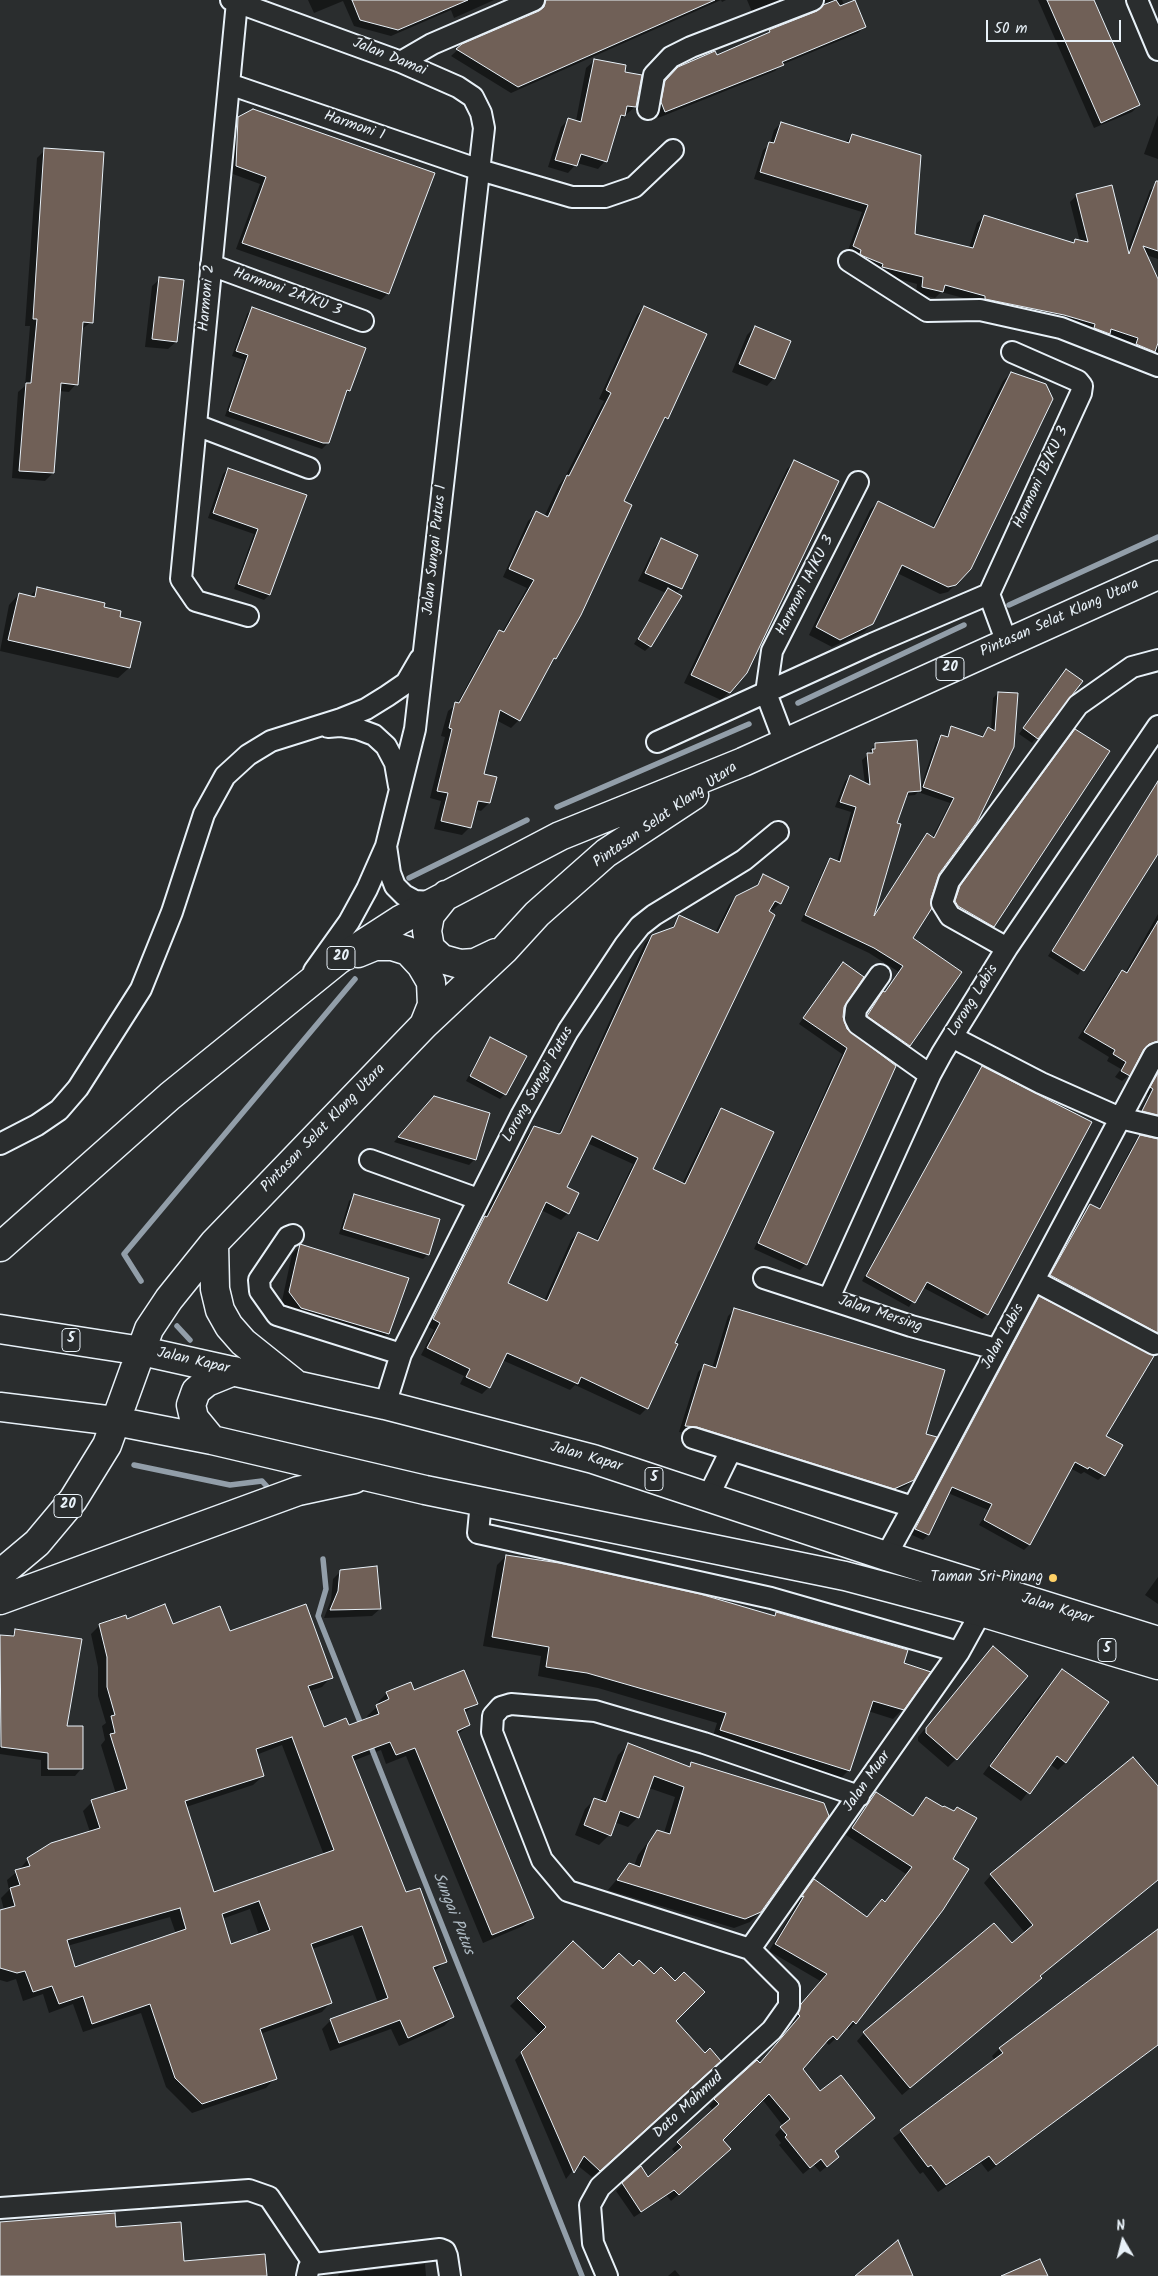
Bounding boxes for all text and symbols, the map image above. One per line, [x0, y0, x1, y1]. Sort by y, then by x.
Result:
scale bar [988, 10, 1123, 42]
text: 50 m [994, 17, 1028, 41]
street label: Jalan Damai [349, 35, 429, 81]
street label: Harmoni 1 [321, 108, 387, 146]
street label: Harmoni 2 [196, 264, 220, 332]
street label: Harmoni 2A/KU 3 [230, 265, 344, 321]
street label: Harmoni 1B/KU 3 [1011, 424, 1073, 532]
street label: Jalan Sungai Putus 1 [420, 484, 452, 616]
street label: Harmoni 1A/KU 3 [773, 533, 839, 639]
street label: Pintasan Selat Klang Utara [978, 576, 1142, 662]
road number: 20 [936, 658, 964, 681]
street label: Pintasan Selat Klang Utara [590, 759, 742, 873]
road number: 20 [327, 946, 355, 970]
street label: Lorong Labis [945, 962, 1003, 1040]
street label: Lorong Sungai Putus [500, 1024, 578, 1146]
street label: Pintasan Selat Klang Utara [258, 1061, 390, 1197]
street label: Jalan Mersing [836, 1293, 924, 1337]
street label: Jalan Labis [979, 1301, 1029, 1373]
road number: 5 [62, 1328, 80, 1352]
street label: Jalan Kapar [155, 1345, 231, 1379]
street label: Jalan Kapar [548, 1439, 624, 1477]
road number: 5 [645, 1468, 663, 1490]
road number: 20 [54, 1494, 82, 1518]
place label: Taman Sri Pinang [931, 1569, 1043, 1587]
marker: Taman Sri Pinang [1047, 1572, 1059, 1584]
street label: Jalan Kapar [1019, 1591, 1095, 1629]
road number: 5 [1098, 1638, 1116, 1662]
street label: Jalan Muar [841, 1748, 895, 1816]
water label: Sungai Putus [427, 1870, 477, 1958]
street label: Dato Mahmud [650, 2069, 728, 2143]
text: N [1115, 2215, 1127, 2238]
north arrow [1098, 2216, 1148, 2266]

